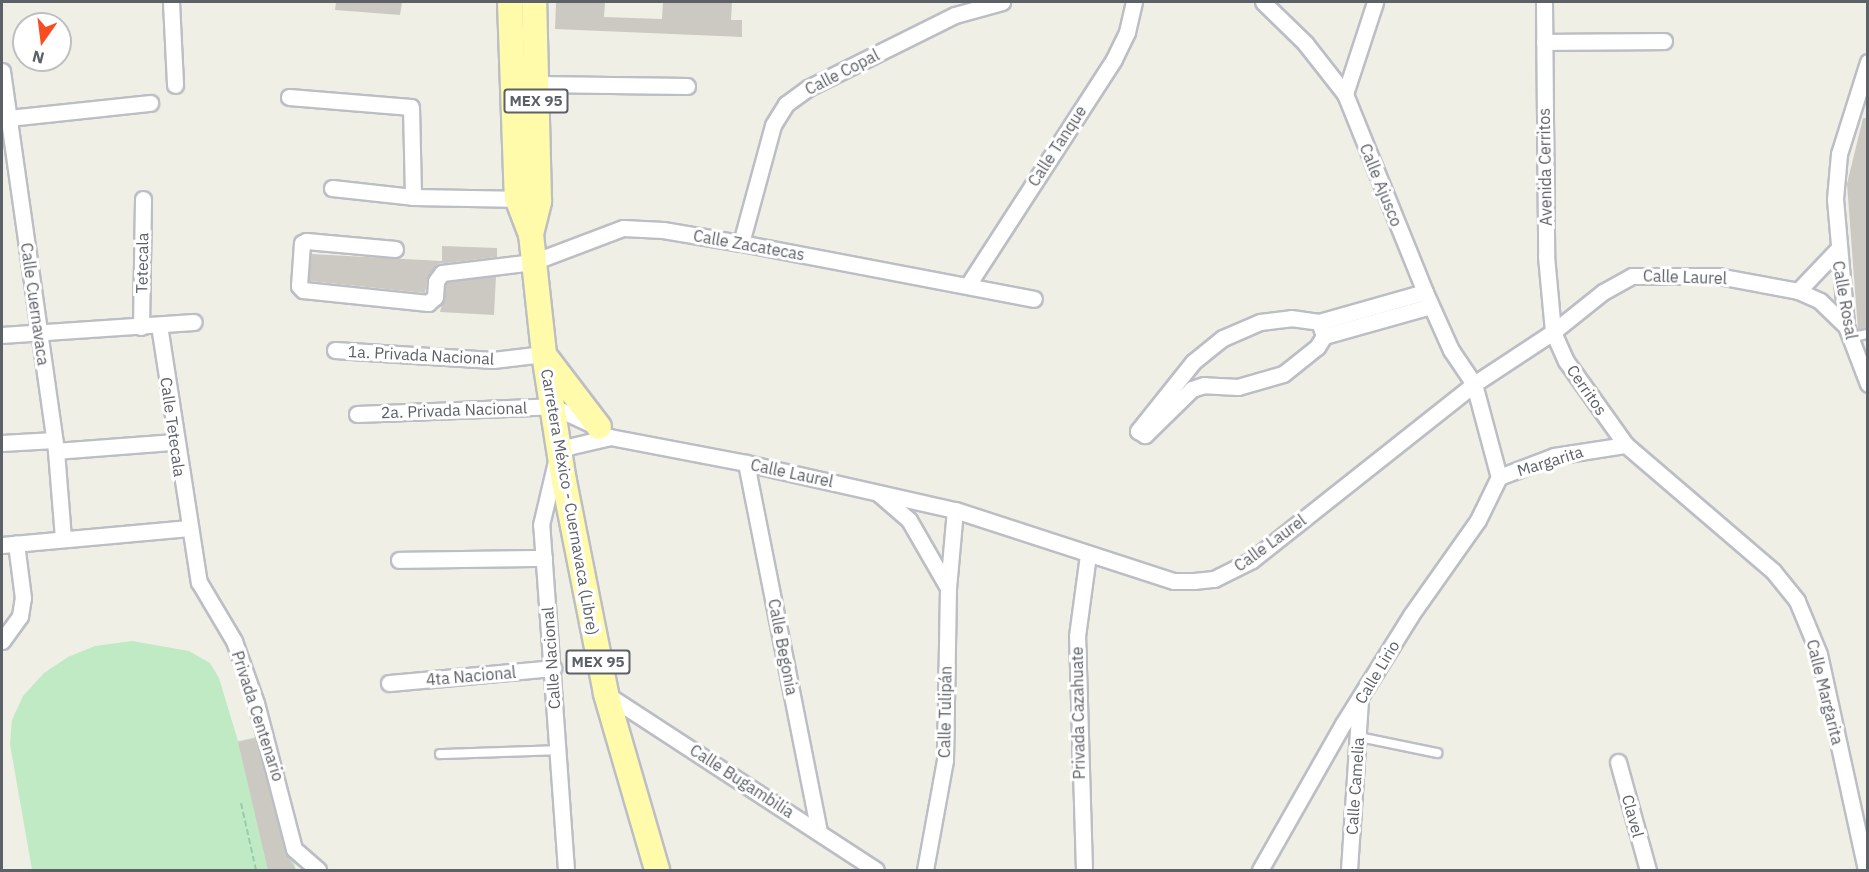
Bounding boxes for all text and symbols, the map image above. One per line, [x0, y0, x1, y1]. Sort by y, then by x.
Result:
north arrow [12, 12, 72, 72]
street label: Calle Copal [802, 45, 882, 99]
text: N [30, 46, 46, 69]
road number: MEX 95 [503, 89, 569, 113]
street label: Calle Tanque [1024, 102, 1090, 190]
street label: Avenida Cerritos [1534, 108, 1556, 226]
street label: Calle Ajusco [1356, 141, 1406, 229]
street label: Calle Zacatecas [692, 226, 806, 264]
street label: Tetecala [132, 232, 152, 294]
street label: Calle Cuernavaca [17, 241, 53, 367]
street label: Calle Rosal [1829, 259, 1861, 341]
street label: Calle Laurel [1643, 266, 1727, 288]
street label: 1a. Privada Nacional [347, 342, 495, 368]
street label: Cerritos [1563, 361, 1611, 419]
street label: Carretera México - Cuernavaca (Libre) [537, 367, 603, 637]
street label: Calle Tetecala [157, 376, 189, 478]
street label: 2a. Privada Nacional [380, 398, 528, 422]
street label: Margarita [1515, 442, 1585, 480]
street label: Calle Laurel [749, 455, 835, 491]
street label: Calle Laurel [1230, 510, 1310, 576]
street label: Calle Begonia [764, 597, 802, 697]
street label: Calle Nacional [538, 606, 564, 710]
street label: Calle Lirio [1351, 637, 1403, 707]
street label: Calle Margarita [1803, 637, 1847, 747]
street label: Privada Cazahuate [1067, 646, 1089, 780]
street label: Privada Centenario [228, 648, 288, 784]
road number: MEX 95 [565, 650, 631, 674]
street label: 4ta Nacional [425, 662, 517, 690]
street label: Calle Tulipán [935, 666, 955, 758]
street label: Calle Camelia [1342, 737, 1368, 835]
street label: Calle Bugambilia [686, 740, 798, 822]
street label: Clavel [1618, 792, 1648, 840]

